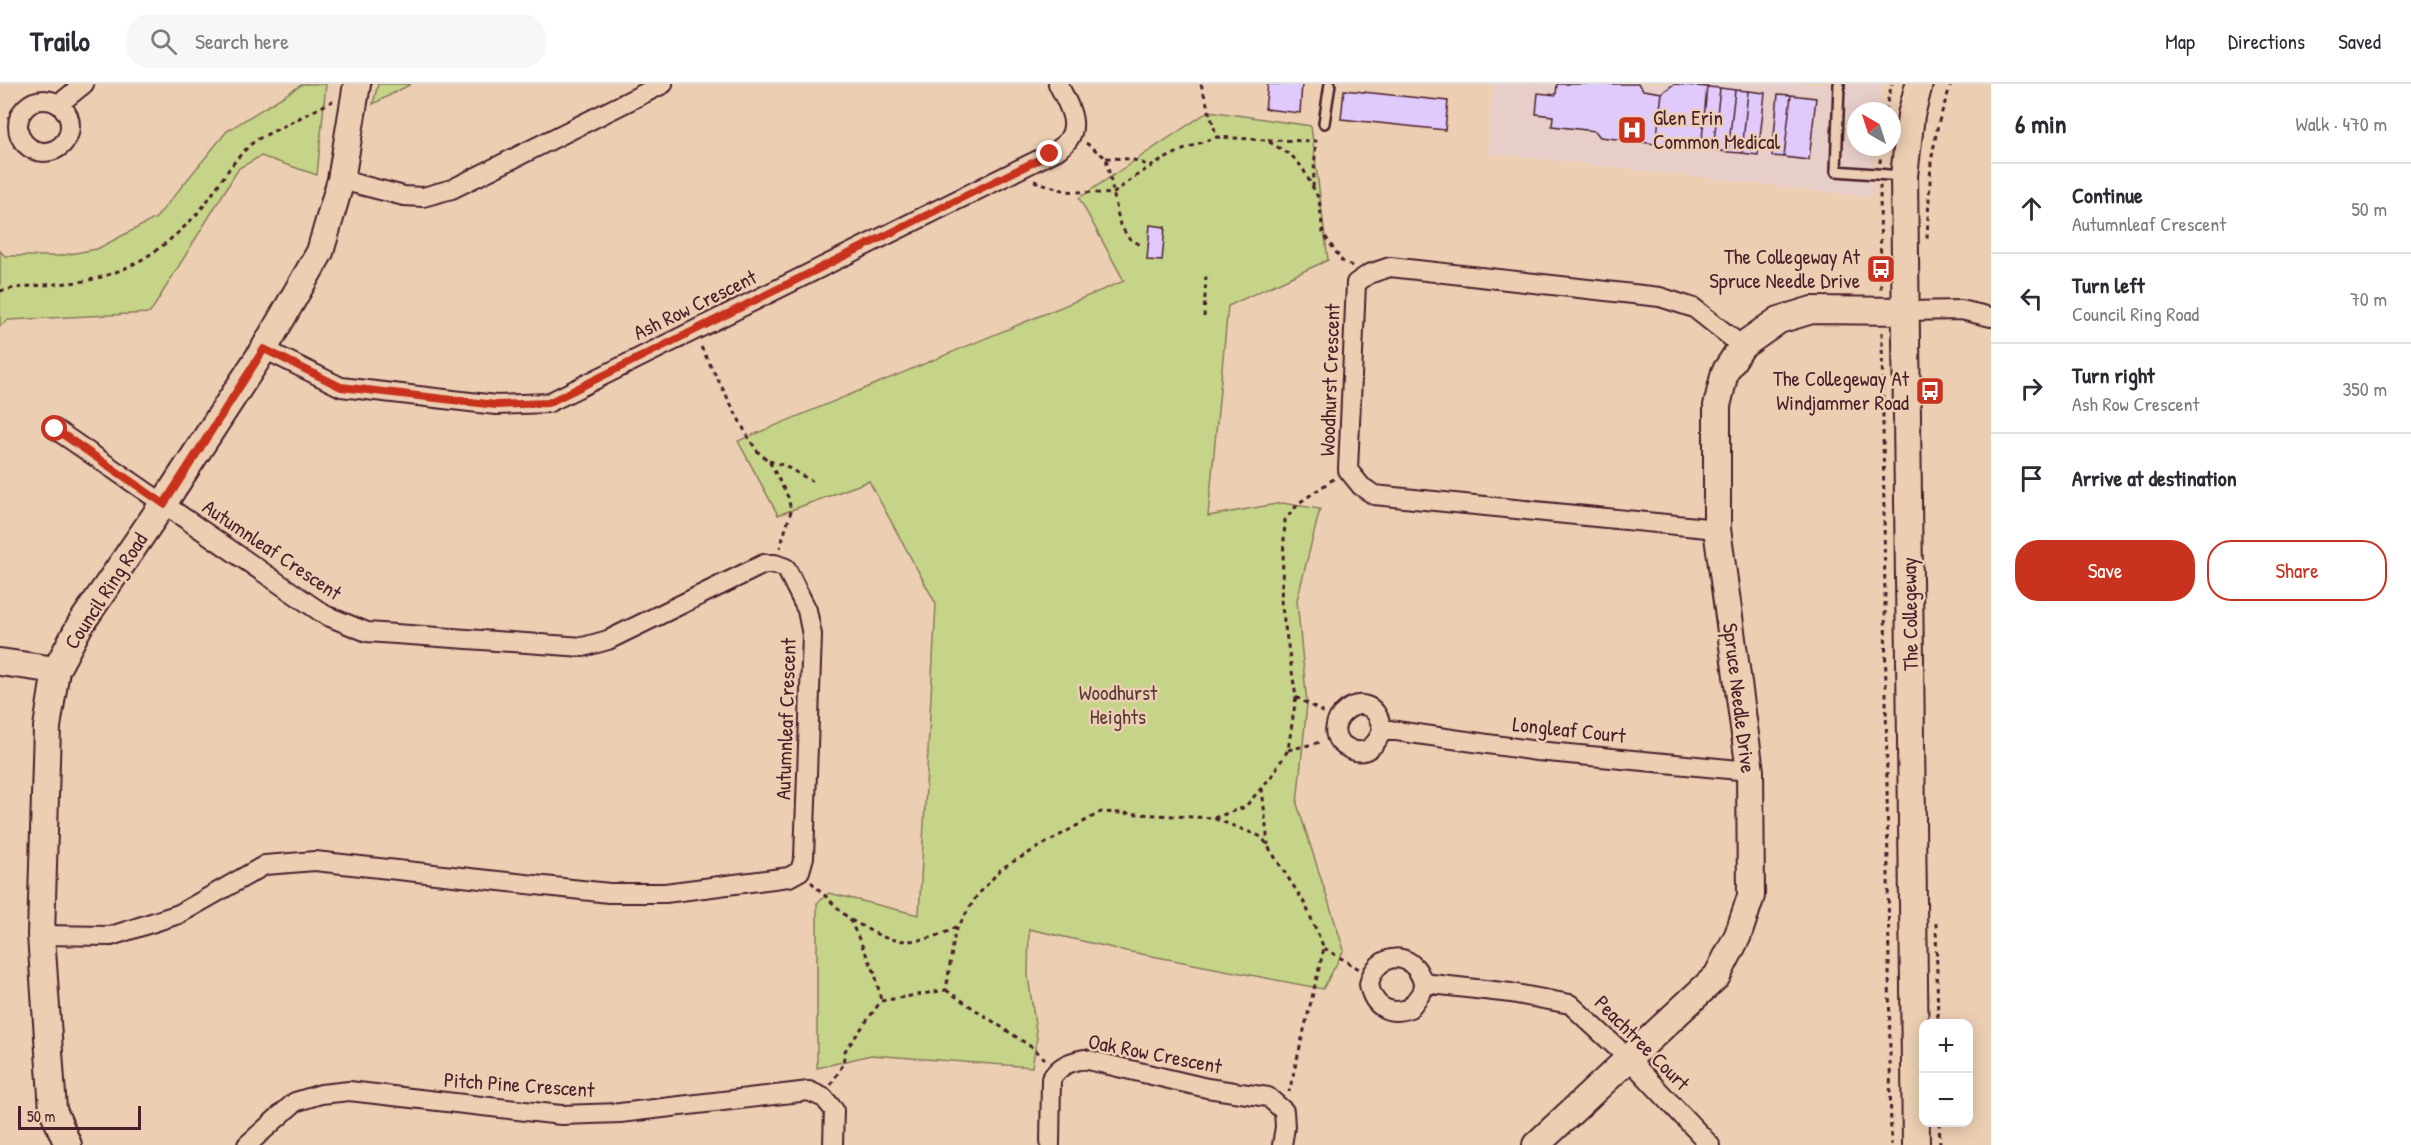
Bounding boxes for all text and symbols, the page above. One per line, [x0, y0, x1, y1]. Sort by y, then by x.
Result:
search box [126, 14, 546, 68]
text: Trailo [30, 22, 90, 60]
icon: search [147, 25, 180, 58]
text: Search here [195, 26, 289, 56]
text: Map [2165, 27, 2195, 56]
text: Directions [2228, 27, 2305, 56]
text: Saved [2338, 27, 2381, 56]
north arrow [1847, 102, 1901, 156]
place label: Glen Erin Common Medical [1653, 103, 1780, 156]
text: 6 min [2015, 106, 2067, 141]
text: Walk · 470 m [2295, 110, 2387, 137]
hospital icon: Glen Erin Common Medical [1616, 114, 1648, 146]
route end [1036, 140, 1062, 166]
text: Continue [2072, 180, 2143, 210]
icon: ahead [2015, 192, 2048, 225]
text: 50 m [2351, 195, 2387, 222]
text: Autumnleaf Crescent [2072, 210, 2226, 237]
place label: The Collegeway At Spruce Needle Drive [1709, 242, 1861, 295]
bus stop icon: The Collegeway At Spruce Needle Drive [1865, 253, 1897, 285]
street label: Ash Row Crescent [628, 262, 762, 347]
text: Turn left [2072, 270, 2145, 300]
icon: left [2015, 282, 2048, 315]
text: 70 m [2350, 285, 2387, 312]
text: Council Ring Road [2072, 300, 2199, 327]
street label: Woodhurst Crescent [1312, 302, 1347, 457]
text: Turn right [2072, 360, 2155, 390]
place label: The Collegeway At Windjammer Road [1773, 364, 1910, 417]
icon: right [2015, 372, 2048, 405]
bus stop icon: The Collegeway At Windjammer Road [1914, 375, 1946, 407]
text: 350 m [2342, 375, 2387, 402]
text: Ash Row Crescent [2072, 390, 2199, 417]
route start [41, 415, 67, 441]
icon: arrive [2015, 462, 2048, 495]
text: Arrive at destination [2072, 463, 2237, 493]
street label: Autumnleaf Crescent [197, 492, 348, 607]
street label: Council Ring Road [57, 527, 154, 655]
button: Save [2015, 540, 2195, 601]
button: Share [2207, 540, 2387, 601]
street label: The Collegeway [1894, 557, 1925, 671]
street label: Spruce Needle Drive [1716, 621, 1763, 775]
street label: Autumnleaf Crescent [768, 637, 803, 800]
park label: Woodhurst Heights [1079, 678, 1158, 731]
street label: Longleaf Court [1511, 709, 1628, 750]
street label: Peachtree Court [1588, 988, 1697, 1097]
map controls [1919, 1019, 1973, 1127]
button: + [1919, 1019, 1973, 1073]
street label: Oak Row Crescent [1086, 1026, 1225, 1081]
street label: Pitch Pine Crescent [443, 1065, 596, 1104]
button: − [1919, 1073, 1973, 1127]
scale bar [18, 1103, 141, 1130]
text: 50 m [27, 1105, 56, 1127]

